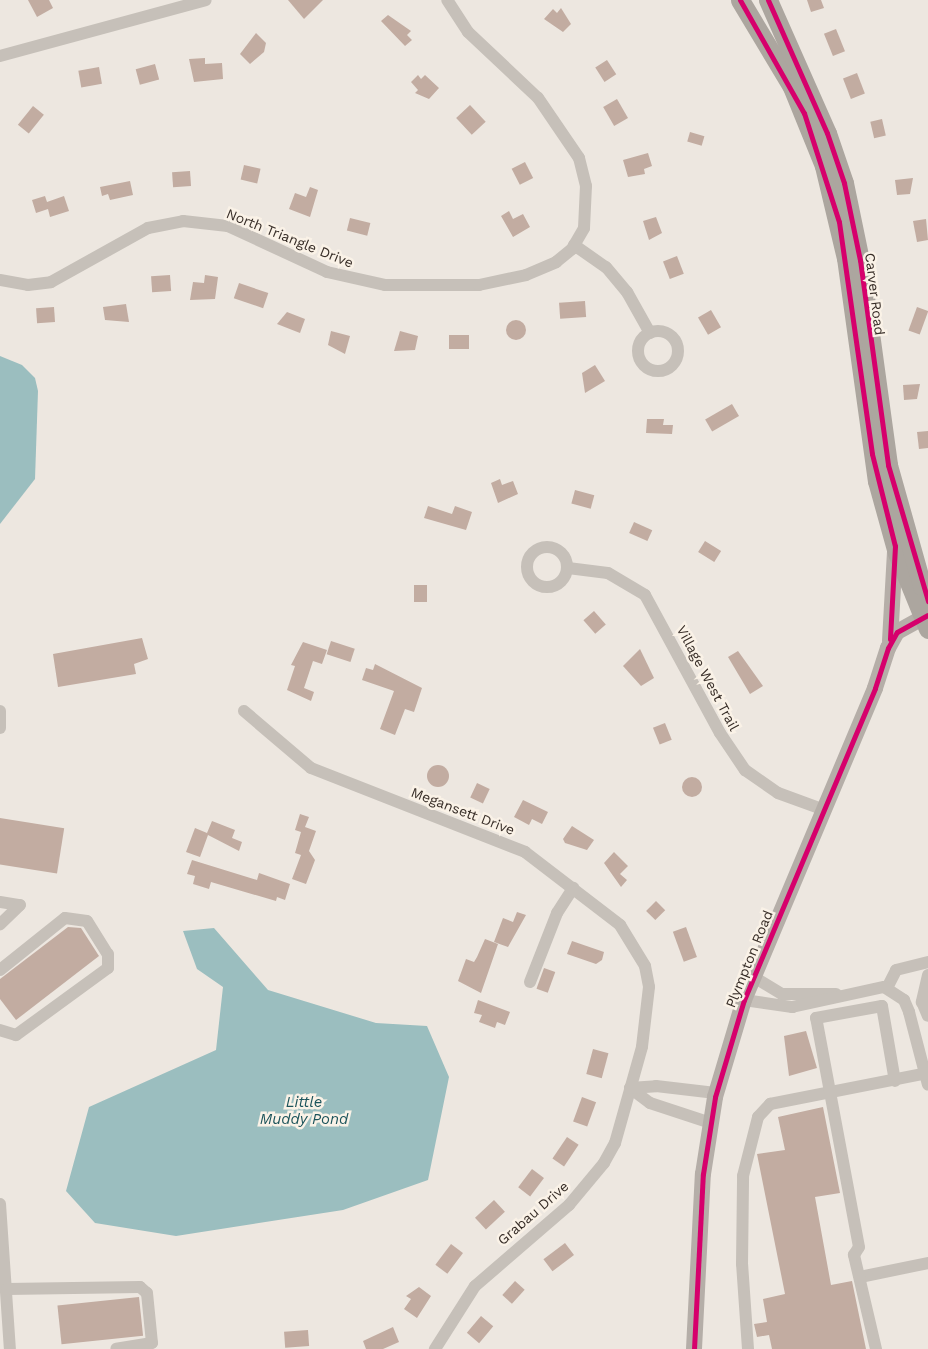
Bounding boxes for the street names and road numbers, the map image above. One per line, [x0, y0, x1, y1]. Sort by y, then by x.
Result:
street label: North Triangle Drive [224, 205, 356, 271]
street label: Carver Road [862, 252, 888, 336]
street label: Village West Trail [673, 622, 743, 734]
street label: Megansett Drive [409, 784, 517, 838]
street label: Plympton Road [722, 908, 776, 1010]
street label: Grabau Drive [494, 1178, 572, 1248]

